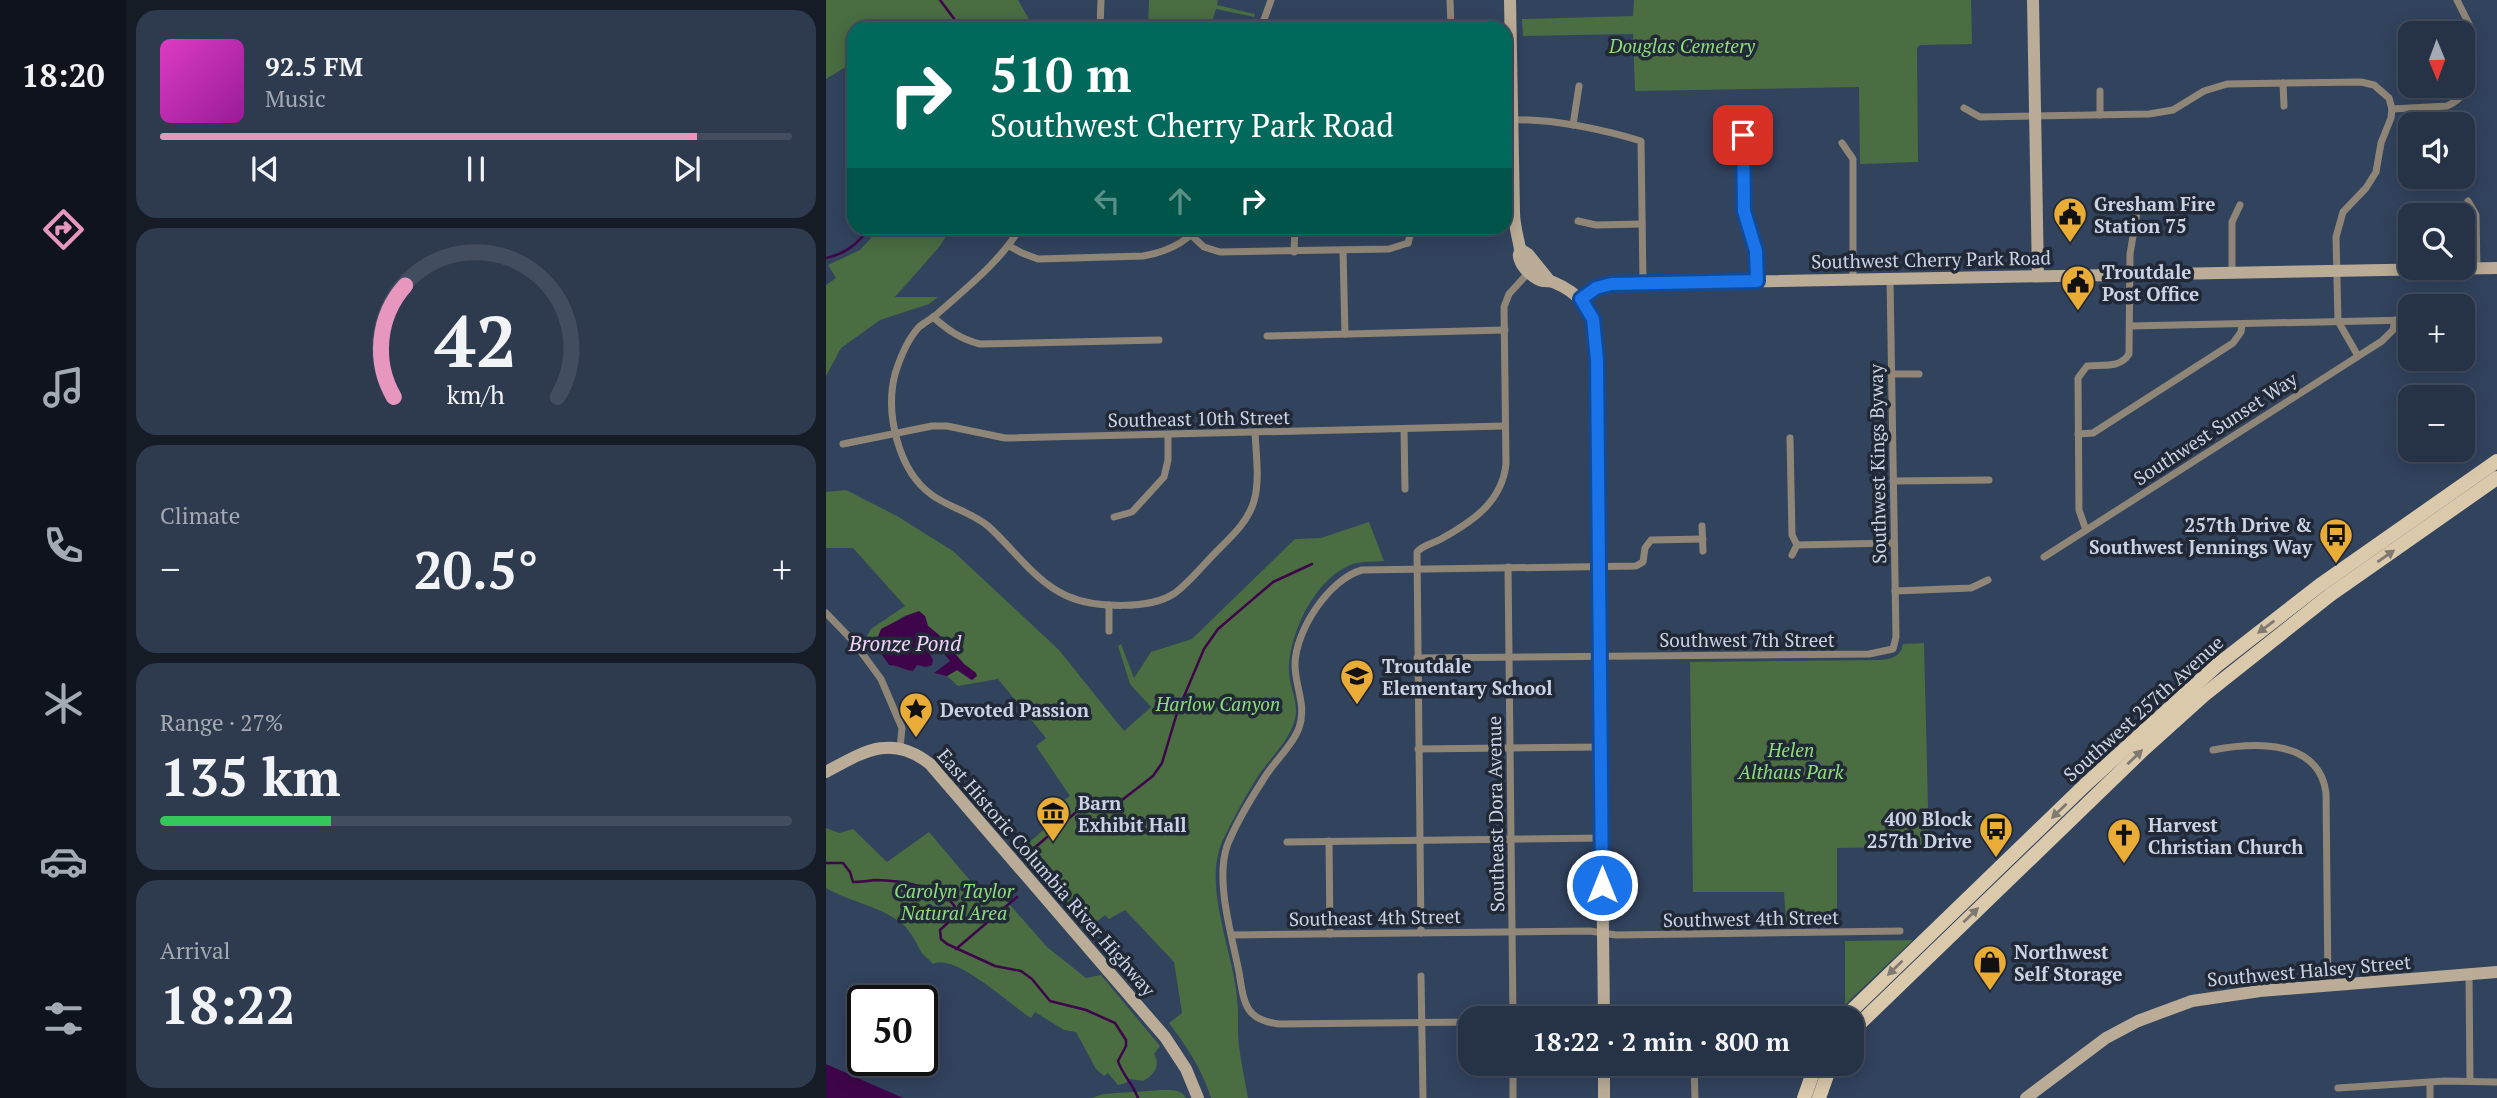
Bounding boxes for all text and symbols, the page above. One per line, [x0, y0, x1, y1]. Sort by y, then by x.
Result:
north arrow [2398, 21, 2474, 98]
map controls [2398, 21, 2475, 462]
park label: Douglas Cemetery [1608, 33, 1756, 58]
text: 510 m [990, 41, 1132, 106]
text: 92.5 FM [265, 49, 363, 83]
icon: right [875, 49, 966, 140]
text: 18:20 [21, 54, 105, 96]
text: Music [265, 83, 326, 114]
text: Southwest Cherry Park Road [990, 104, 1394, 146]
pin [1713, 105, 1773, 165]
button: sound [2398, 112, 2475, 189]
icon: arrive [1724, 116, 1762, 154]
icon: previous [246, 150, 284, 188]
icon: pause [457, 150, 495, 188]
icon: next [668, 150, 706, 188]
icon: left [1088, 182, 1126, 220]
icon: ahead [1161, 182, 1199, 220]
icon: right [1234, 182, 1272, 220]
place label: Gresham Fire Station 75 [2094, 191, 2216, 238]
public building icon: Gresham Fire Station 75 [2051, 195, 2089, 244]
button: search [2398, 203, 2475, 280]
icon: directions [39, 205, 88, 254]
street label: Southwest Cherry Park Road [1811, 244, 2052, 274]
place label: Troutdale Post Office [2102, 259, 2199, 306]
public building icon: Troutdale Post Office [2059, 263, 2097, 312]
text: 42 [435, 292, 517, 389]
button: + [2398, 294, 2475, 371]
icon: music [39, 363, 88, 412]
street label: Southwest Kings Byway [1863, 363, 1891, 564]
street label: Southwest Sunset Way [2128, 365, 2302, 490]
text: km/h [447, 378, 505, 411]
button: − [2398, 385, 2475, 462]
street label: Southeast 10th Street [1107, 404, 1291, 432]
text: Climate [160, 500, 240, 531]
place label: 257th Drive & Southwest Jennings Way [2089, 512, 2313, 559]
bus stop icon: 257th Drive & Southwest Jennings Way [2317, 516, 2355, 565]
icon: phone [39, 521, 88, 570]
text: 20.5° [413, 535, 539, 604]
text: − [160, 544, 180, 594]
text: + [772, 544, 792, 594]
one-way arrow [2377, 549, 2395, 563]
one-way arrow [2257, 619, 2275, 634]
street label: Southwest 7th Street [1659, 627, 1835, 652]
water label: Bronze Pond [848, 629, 962, 657]
street label: Southwest 257th Avenue [2058, 629, 2228, 787]
place label: Troutdale Elementary School [1382, 653, 1553, 700]
school or university icon: Troutdale Elementary School [1338, 657, 1376, 706]
icon: climate [39, 679, 88, 728]
place icon: Devoted Passion [897, 690, 935, 739]
park label: Harlow Canyon [1155, 691, 1280, 716]
place label: Devoted Passion [940, 697, 1090, 722]
text: Range · 27% [160, 707, 283, 738]
street label: Southeast Dora Avenue [1481, 716, 1509, 912]
park label: Helen Althaus Park [1737, 737, 1845, 784]
text: 135 km [160, 742, 341, 811]
street label: East Historic Columbia River Highway [933, 743, 1162, 1001]
one-way arrow [2126, 750, 2143, 766]
place label: Barn Exhibit Hall [1078, 790, 1187, 837]
museum icon: Barn Exhibit Hall [1034, 794, 1072, 843]
one-way arrow [2051, 802, 2068, 818]
place label: 400 Block 257th Drive [1867, 806, 1973, 853]
bus stop icon: 400 Block 257th Drive [1977, 810, 2015, 859]
place label: Harvest Christian Church [2148, 812, 2303, 859]
church icon: Harvest Christian Church [2105, 816, 2143, 865]
icon: car [39, 837, 88, 886]
position arrow [1565, 848, 1639, 922]
park label: Carolyn Taylor Natural Area [894, 878, 1015, 925]
street label: Southeast 4th Street [1289, 903, 1461, 931]
street label: Southwest 4th Street [1663, 904, 1839, 932]
one-way arrow [1962, 907, 1979, 923]
text: Arrival [160, 935, 231, 966]
place label: Northwest Self Storage [2014, 939, 2122, 986]
shop icon: Northwest Self Storage [1971, 943, 2009, 992]
street label: Southwest Halsey Street [2206, 949, 2412, 991]
one-way arrow [1887, 960, 1904, 976]
text: 18:22 [160, 970, 295, 1039]
speed limit sign: 50 [847, 985, 938, 1076]
icon: filters [39, 994, 88, 1043]
text: 18:22 · 2 min · 800 m [1532, 1024, 1790, 1058]

